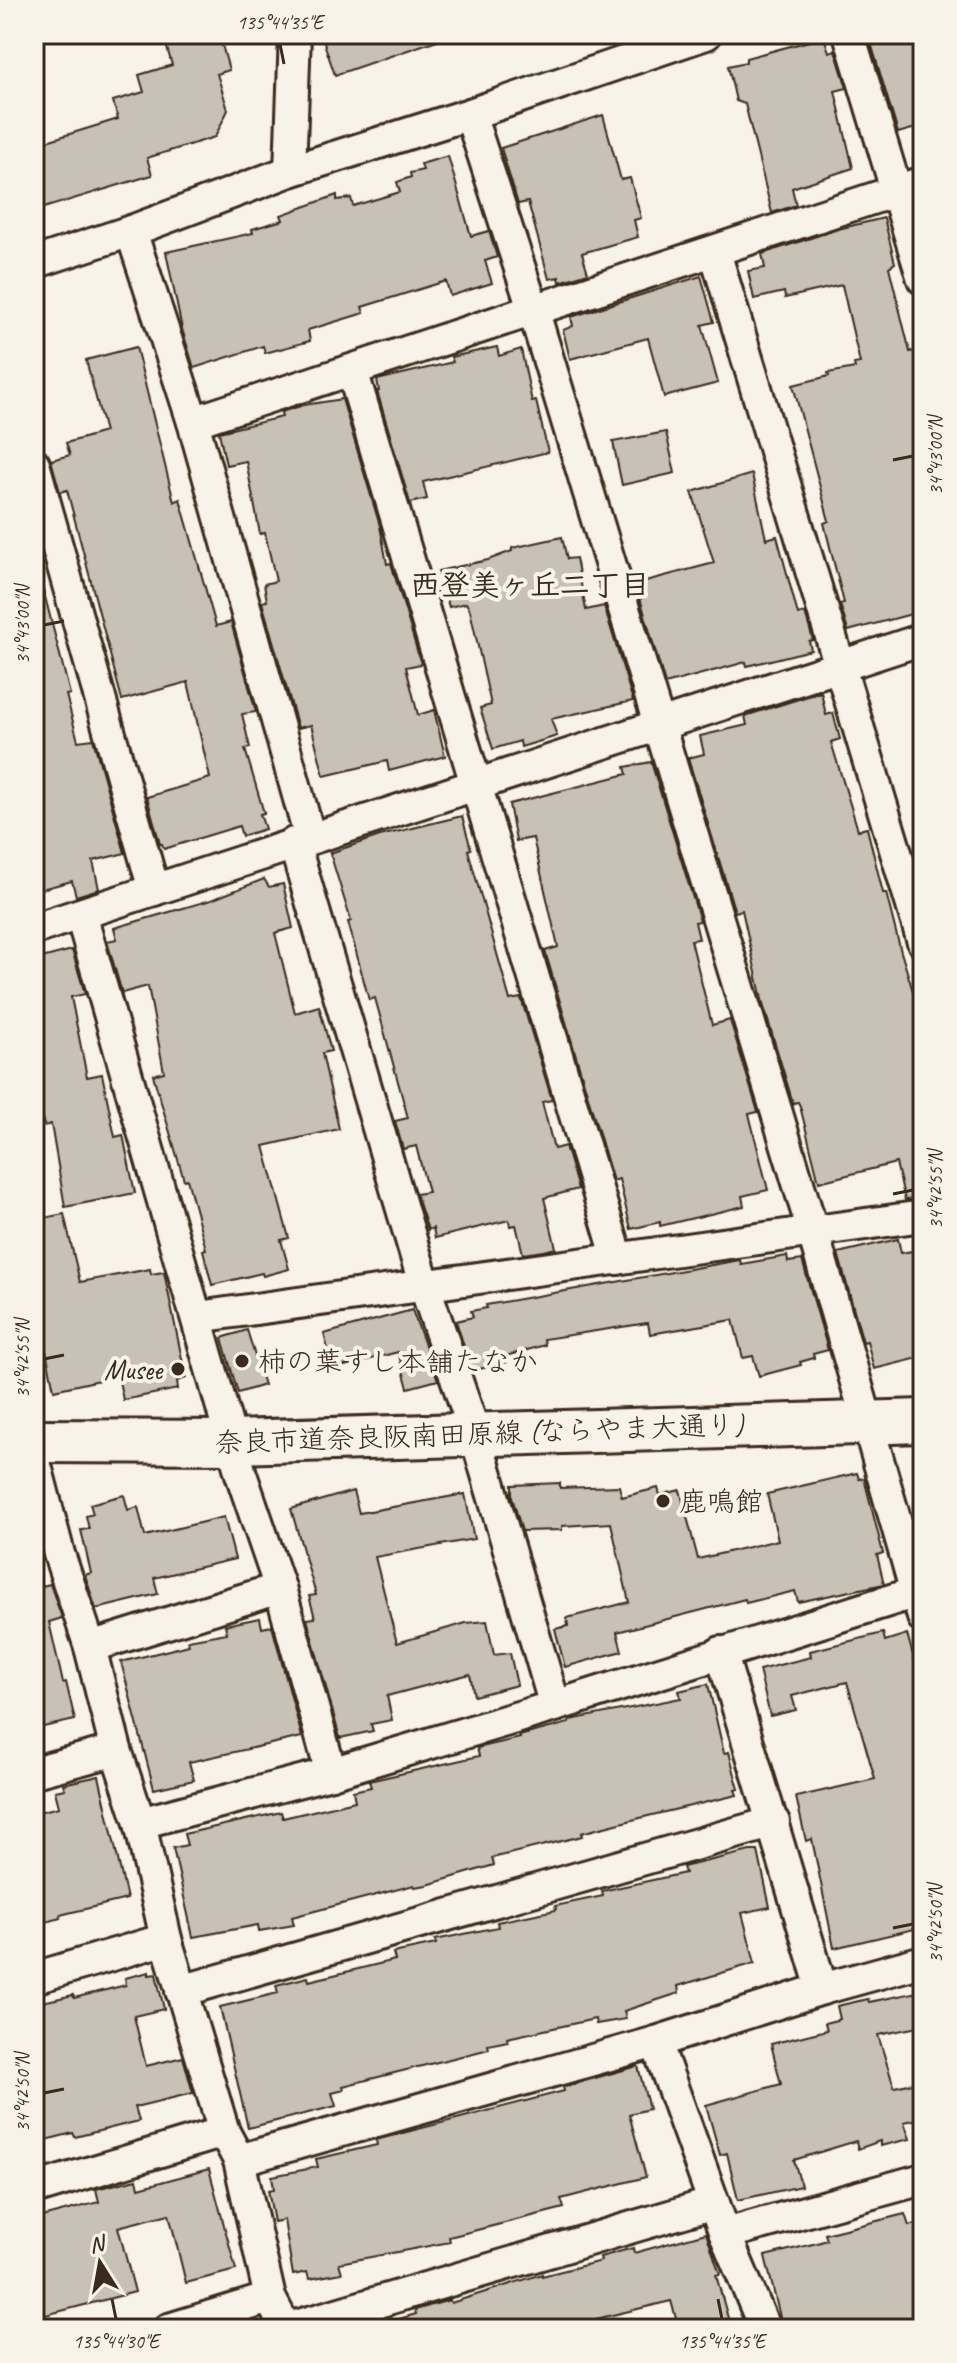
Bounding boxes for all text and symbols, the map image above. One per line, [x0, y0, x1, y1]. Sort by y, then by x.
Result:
text: 135°44'35"E [237, 10, 326, 35]
text: 34°43'00"N [923, 414, 948, 495]
district label: 西登美ヶ丘二丁目 [410, 566, 650, 604]
text: 34°43'00"N [10, 583, 35, 664]
text: 34°42'55"N [923, 1148, 948, 1229]
text: 34°42'55"N [10, 1317, 35, 1398]
place label: 柿の葉すし本舗たなか [258, 1344, 538, 1379]
place label: Musee [104, 1352, 164, 1387]
marker: 柿の葉すし本舗たなか [233, 1352, 251, 1370]
marker: Musee [169, 1360, 187, 1378]
street label: 奈良市道奈良阪南田原線 (ならやま大通り) [214, 1407, 746, 1460]
place label: 鹿鳴館 [679, 1484, 763, 1519]
marker: 鹿鳴館 [654, 1492, 672, 1510]
text: 34°42'50"N [923, 1882, 948, 1963]
text: 34°42'50"N [10, 2051, 35, 2132]
north arrow [60, 2223, 140, 2303]
text: N [87, 2229, 109, 2259]
text: 135°44'30"E [73, 2329, 162, 2354]
text: 135°44'35"E [679, 2329, 768, 2354]

